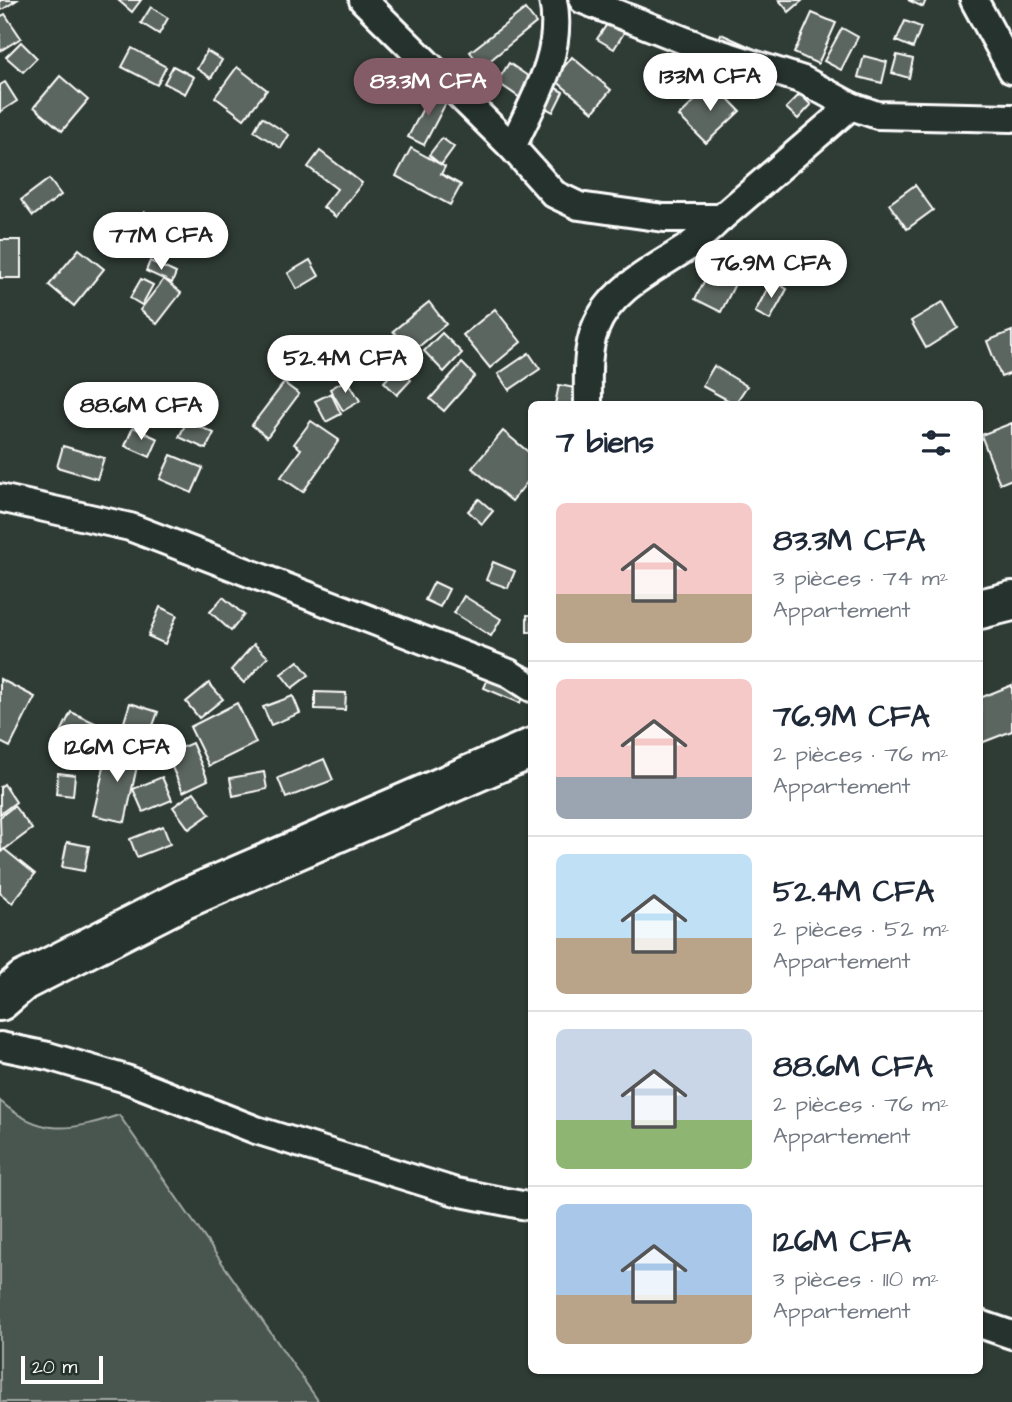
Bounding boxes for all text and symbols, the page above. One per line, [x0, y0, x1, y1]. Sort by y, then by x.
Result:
pin: 133M CFA [638, 54, 782, 113]
pin: 83.3M CFA [348, 58, 508, 118]
text: 133M CFA [659, 60, 761, 92]
text: 83.3M CFA [370, 65, 486, 97]
pin: 77M CFA [96, 212, 226, 272]
text: 77M CFA [109, 219, 213, 251]
pin: 76.9M CFA [691, 240, 851, 300]
text: 76.9M CFA [711, 247, 831, 279]
pin: 52.4M CFA [265, 336, 425, 395]
text: 52.4M CFA [283, 342, 407, 374]
pin: 88.6M CFA [61, 382, 221, 442]
text: 88.6M CFA [80, 389, 202, 421]
text: 7 biens [556, 422, 654, 464]
icon: filters [917, 424, 955, 462]
text: 83.3M CFA [773, 520, 925, 562]
icon: home [612, 531, 696, 615]
text: 3 pièces · 74 m² [773, 562, 948, 594]
text: Appartement [773, 594, 911, 626]
text: 76.9M CFA [773, 696, 930, 738]
icon: home [612, 707, 696, 791]
pin: 126M CFA [45, 724, 189, 784]
text: 126M CFA [64, 731, 170, 763]
text: 2 pièces · 76 m² [773, 738, 949, 770]
text: Appartement [773, 770, 911, 802]
text: 52.4M CFA [773, 871, 934, 913]
icon: home [612, 882, 696, 966]
text: 2 pièces · 52 m² [773, 913, 949, 945]
text: Appartement [773, 945, 911, 977]
text: 88.6M CFA [773, 1046, 933, 1088]
icon: home [612, 1057, 696, 1141]
text: 2 pièces · 76 m² [773, 1088, 949, 1120]
text: Appartement [773, 1120, 911, 1152]
text: 126M CFA [773, 1221, 911, 1263]
icon: home [612, 1232, 696, 1316]
text: 3 pièces · 110 m² [773, 1263, 939, 1295]
text: Appartement [773, 1295, 911, 1327]
scale bar [21, 1353, 103, 1385]
text: 20 m [32, 1354, 77, 1381]

